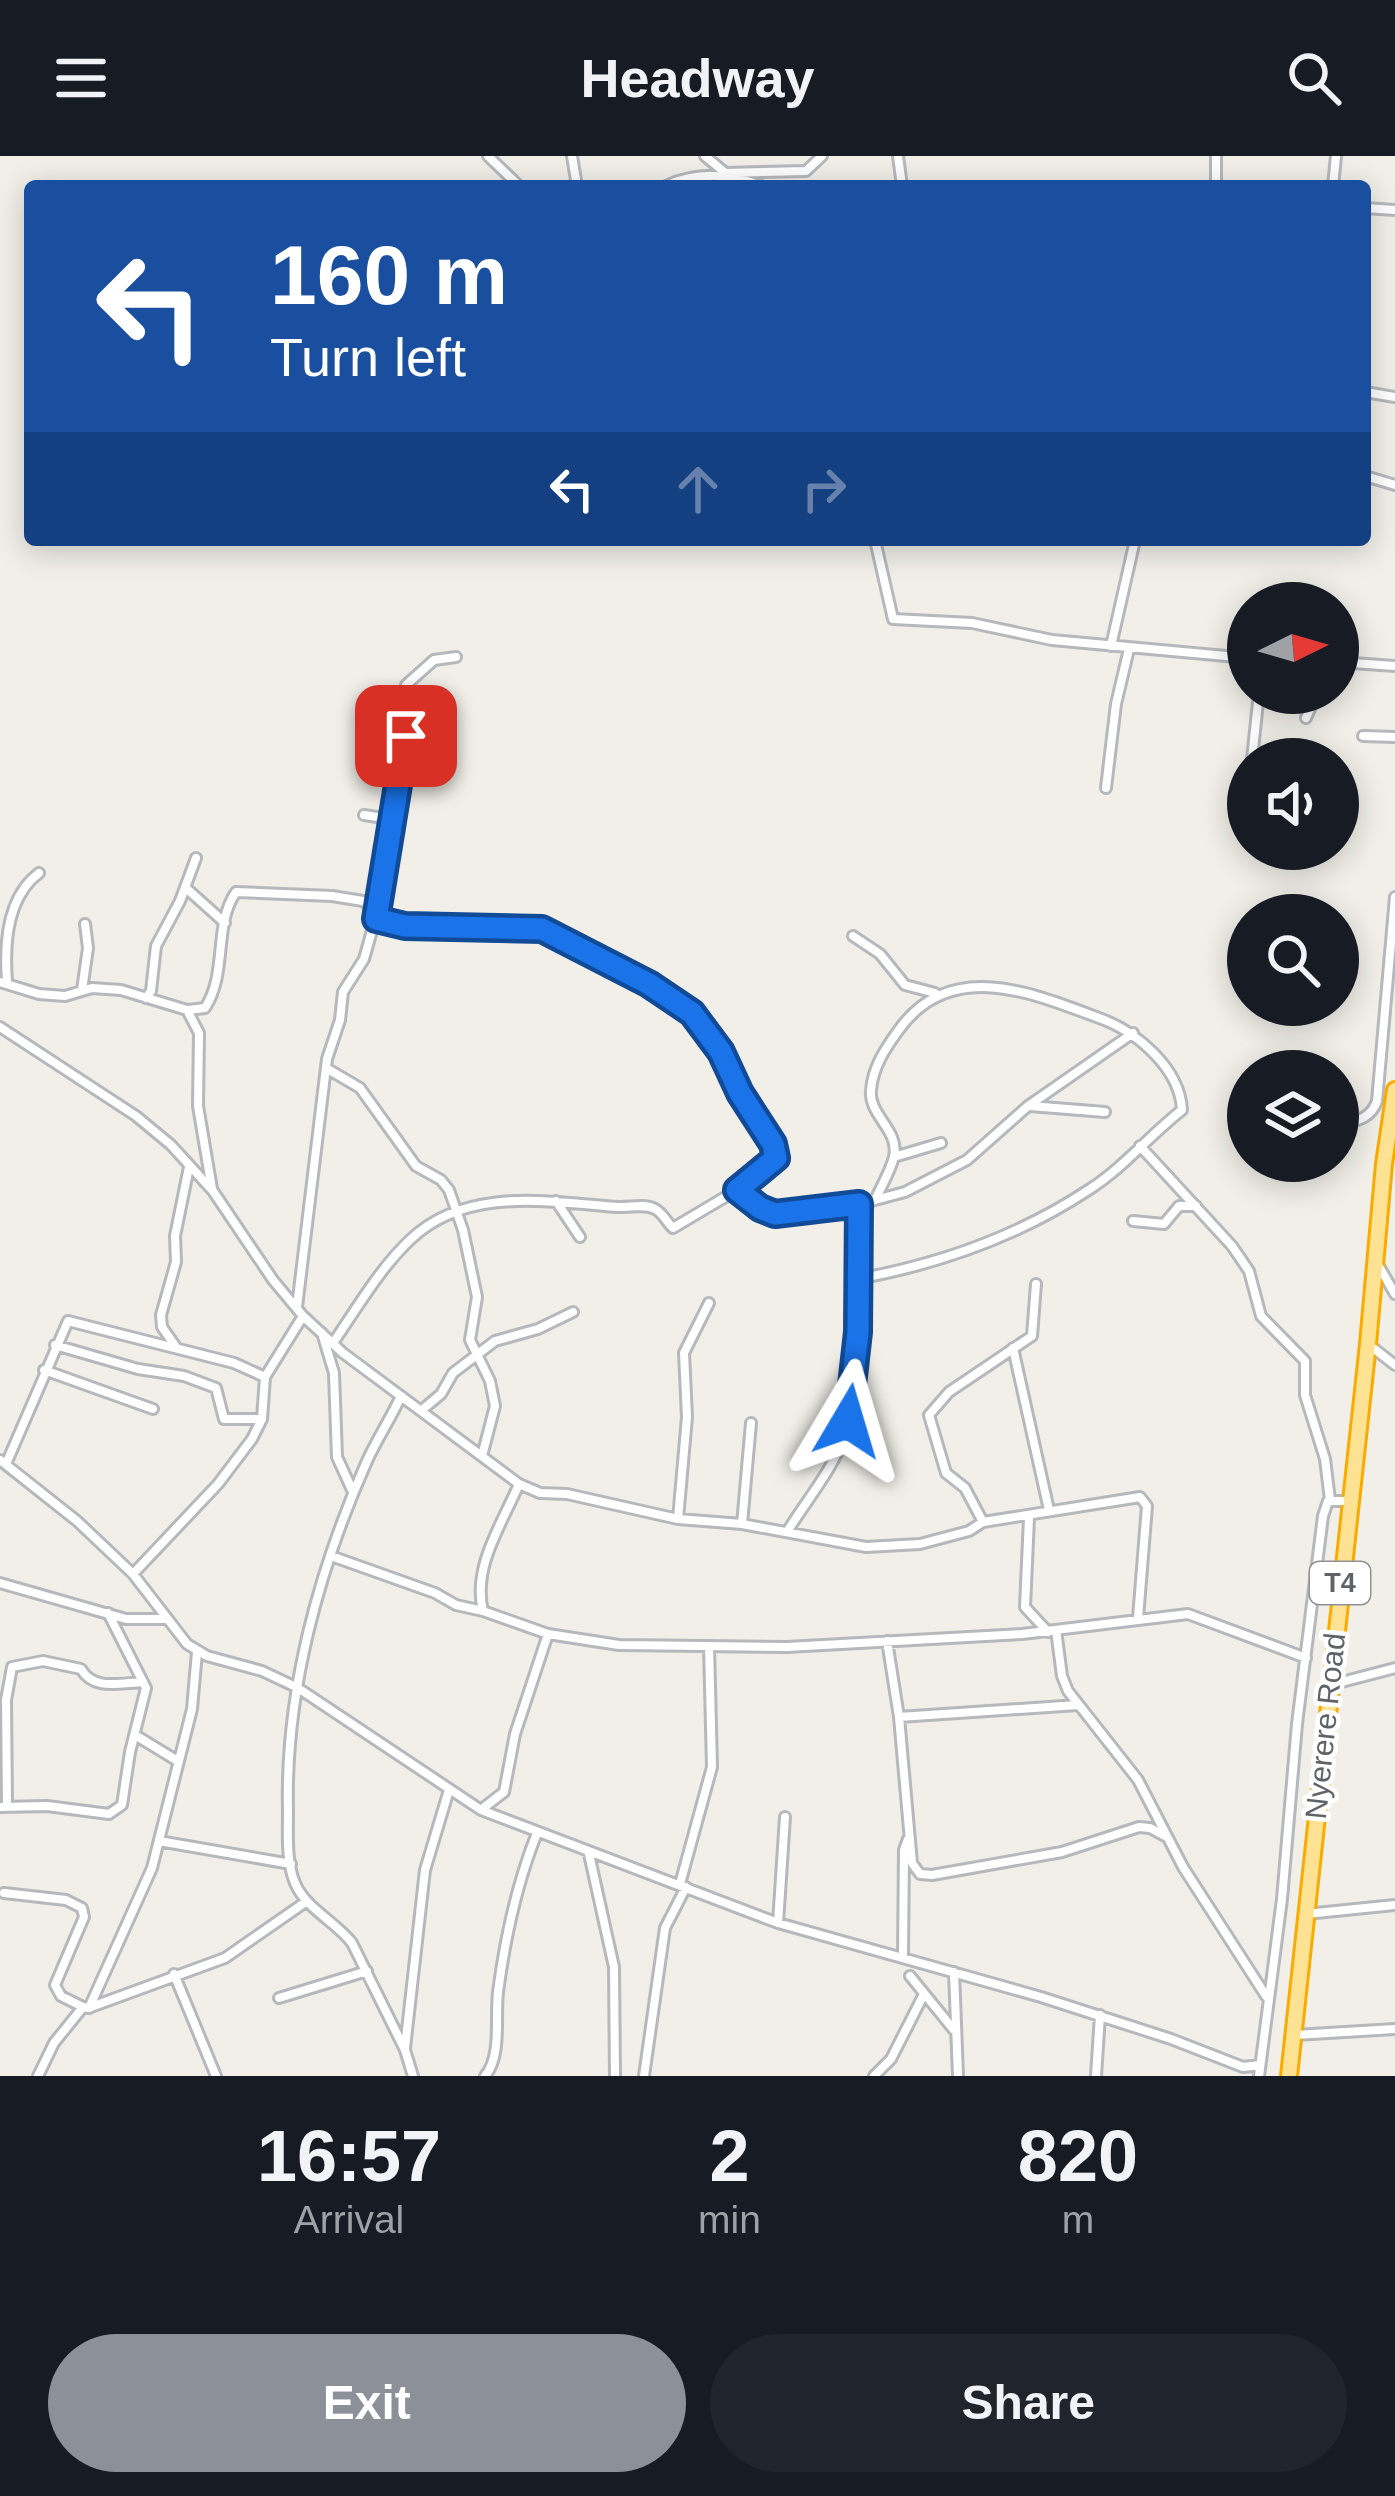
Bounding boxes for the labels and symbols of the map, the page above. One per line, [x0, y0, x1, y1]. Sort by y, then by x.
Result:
north arrow [1227, 582, 1359, 714]
pin [355, 685, 457, 787]
position arrow [785, 1358, 911, 1484]
road number: T4 [1310, 1562, 1370, 1604]
street label: Nyerere Road [1299, 1631, 1351, 1821]

